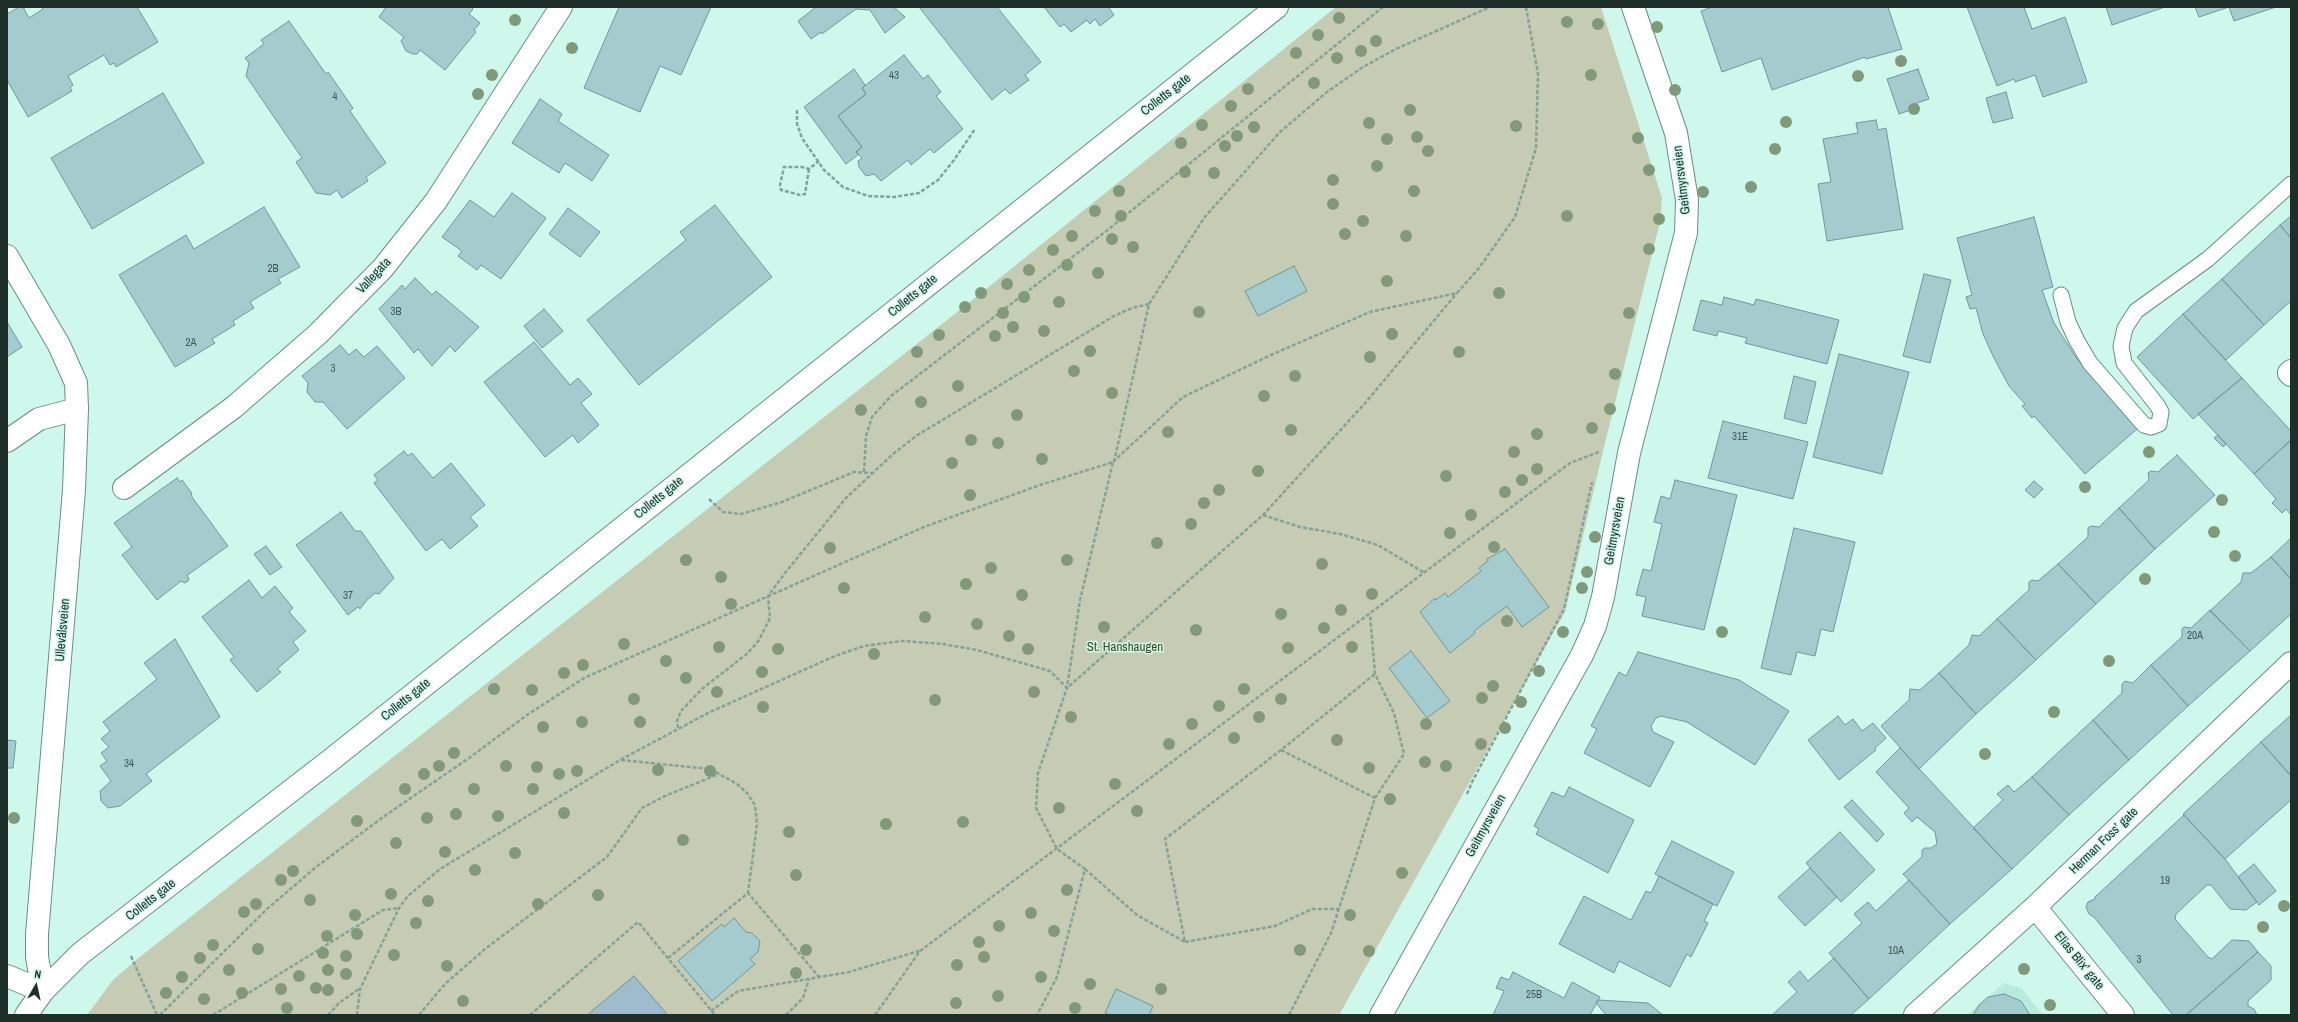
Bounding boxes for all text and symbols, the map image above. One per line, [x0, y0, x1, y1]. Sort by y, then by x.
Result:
house number: 43 [889, 69, 899, 83]
street label: Colletts gate [1138, 71, 1194, 119]
house number: 4 [332, 90, 338, 104]
street label: Geitmyrsveien [1670, 145, 1694, 215]
street label: Vallegata [353, 255, 395, 297]
house number: 2B [267, 262, 279, 276]
street label: Colletts gate [885, 271, 941, 321]
house number: 3B [390, 305, 402, 319]
house number: 2A [185, 336, 197, 350]
house number: 3 [330, 362, 336, 376]
house number: 31E [1732, 430, 1748, 444]
street label: Colletts gate [631, 473, 687, 523]
street label: Geitmyrsveien [1601, 496, 1629, 566]
house number: 37 [343, 589, 353, 603]
street label: Ullevålsveien [52, 598, 74, 662]
house number: 20A [2187, 629, 2203, 643]
park label: St. Hanshaugen [1087, 640, 1163, 656]
street label: Colletts gate [378, 675, 434, 725]
house number: 34 [124, 757, 134, 771]
street label: Geitmyrsveien [1462, 792, 1510, 860]
street label: Herman Foss’ gate [2066, 804, 2142, 878]
house number: 19 [2160, 874, 2170, 888]
street label: Colletts gate [123, 876, 179, 924]
street label: Elias Blix’ gate [2051, 929, 2107, 993]
house number: 10A [1888, 944, 1904, 958]
house number: 3 [2136, 953, 2142, 967]
north arrow [16, 966, 56, 1006]
text: N [34, 967, 42, 982]
house number: 25B [1526, 988, 1542, 1002]

